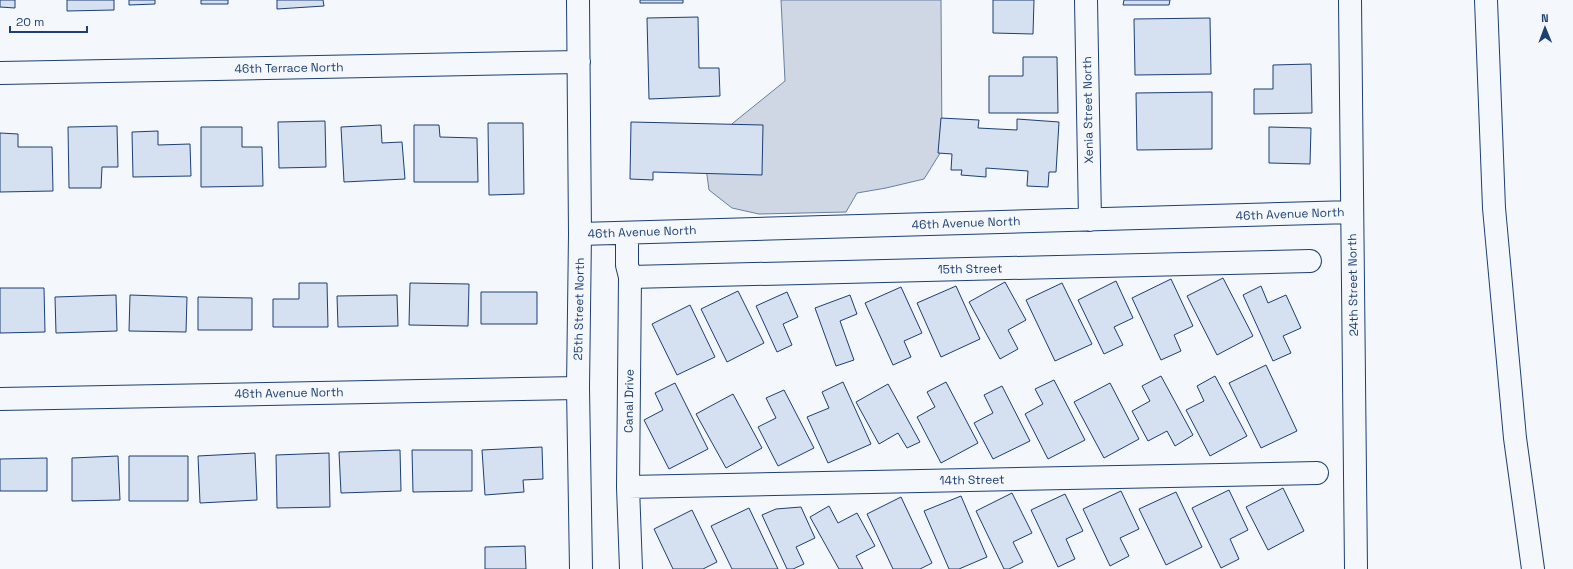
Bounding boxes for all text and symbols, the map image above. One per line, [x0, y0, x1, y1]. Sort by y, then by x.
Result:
scale bar [10, 8, 87, 34]
north arrow [1525, 8, 1565, 48]
text: N [1541, 11, 1549, 25]
text: 20 m [16, 14, 44, 30]
street label: Xenia Street North [1079, 56, 1097, 164]
street label: 46th Terrace North [234, 59, 344, 77]
street label: 46th Avenue North [1235, 204, 1345, 224]
street label: 46th Avenue North [911, 213, 1021, 233]
street label: 46th Avenue North [587, 222, 697, 242]
street label: 24th Street North [1344, 233, 1362, 337]
street label: 25th Street North [570, 257, 588, 361]
street label: 15th Street [937, 260, 1003, 278]
street label: Canal Drive [620, 369, 638, 433]
street label: 46th Avenue North [234, 384, 344, 402]
street label: 14th Street [939, 471, 1005, 489]

